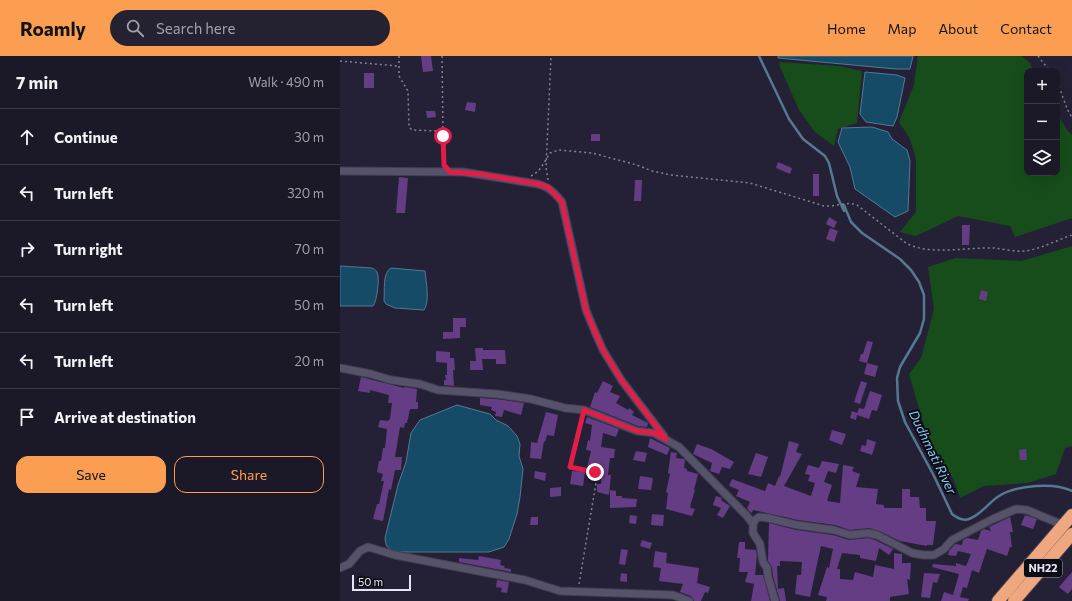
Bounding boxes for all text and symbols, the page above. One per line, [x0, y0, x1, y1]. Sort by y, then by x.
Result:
search box [110, 10, 390, 46]
text: Roamly [20, 17, 86, 40]
icon: search [124, 17, 146, 39]
text: Search here [156, 19, 235, 37]
text: Home [827, 20, 866, 37]
text: Map [888, 20, 916, 37]
text: About [938, 20, 978, 37]
text: Contact [1000, 20, 1052, 37]
map controls [1024, 68, 1060, 176]
button: + [1024, 68, 1060, 104]
text: 7 min [16, 72, 58, 93]
text: Walk · 490 m [248, 74, 324, 90]
button: − [1024, 104, 1060, 140]
icon: ahead [16, 126, 38, 148]
route start [434, 127, 452, 145]
text: Continue [54, 128, 118, 146]
text: 30 m [294, 129, 324, 145]
button: layers [1024, 140, 1060, 176]
icon: left [16, 182, 38, 204]
text: Turn left [54, 184, 113, 202]
text: 320 m [287, 185, 324, 201]
icon: right [16, 238, 38, 260]
text: Turn right [54, 240, 123, 258]
text: 70 m [295, 241, 324, 257]
icon: left [16, 294, 38, 316]
text: Turn left [54, 296, 113, 314]
text: 50 m [294, 297, 324, 313]
icon: left [16, 350, 38, 372]
text: Turn left [54, 352, 113, 370]
text: 20 m [295, 353, 324, 369]
icon: arrive [16, 406, 38, 428]
water label: Dudhmati River [906, 407, 961, 497]
text: Arrive at destination [54, 408, 196, 426]
button: Save [16, 456, 166, 493]
button: Share [174, 456, 324, 493]
route end [586, 463, 604, 481]
road number: NH22 [1024, 559, 1062, 577]
scale bar [352, 573, 411, 592]
text: 50 m [358, 575, 383, 588]

